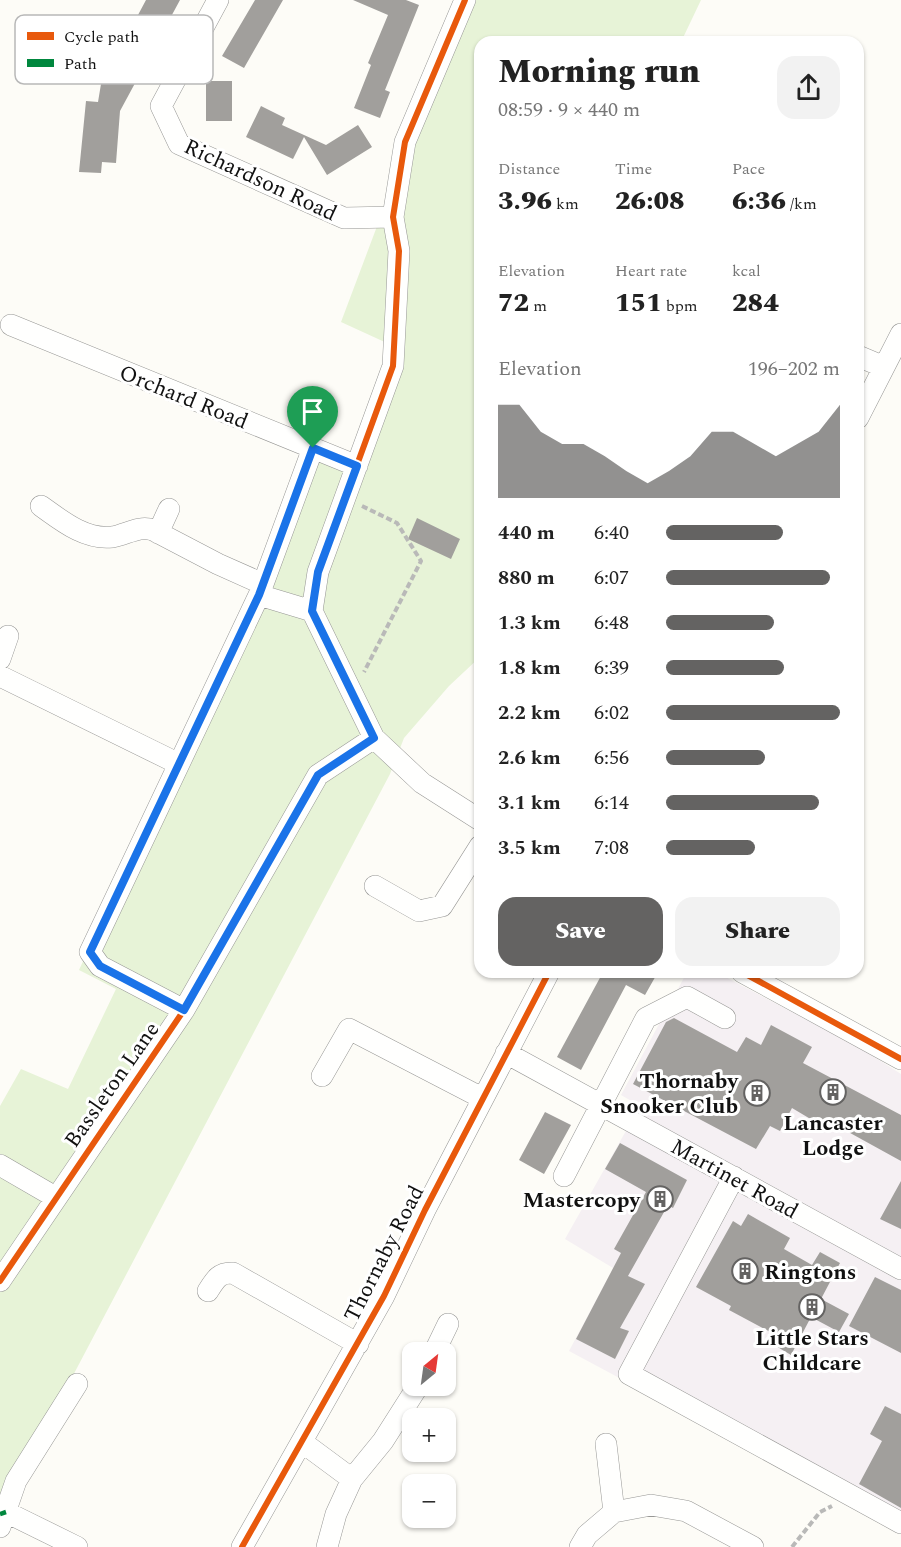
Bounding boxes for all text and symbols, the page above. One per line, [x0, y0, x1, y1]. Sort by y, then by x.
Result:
legend [15, 15, 213, 84]
text: Cycle path [64, 25, 139, 49]
text: Morning run [498, 47, 700, 97]
text: Path [64, 52, 97, 76]
button: share [777, 56, 840, 119]
text: 08:59 · 9 × 440 m [498, 95, 640, 125]
street label: Richardson Road [178, 130, 342, 230]
text: Distance [498, 157, 560, 181]
text: Time [615, 157, 652, 181]
text: Pace [732, 157, 765, 181]
text: 3.96 [498, 181, 552, 221]
text: 26:08 [615, 181, 685, 221]
text: 6:36 [732, 181, 786, 221]
text: km [552, 192, 579, 216]
text: /km [786, 192, 817, 216]
text: Elevation [498, 259, 565, 283]
text: Heart rate [615, 259, 687, 283]
text: kcal [732, 259, 761, 283]
text: 72 [498, 283, 529, 323]
text: 151 [615, 283, 662, 323]
text: 284 [732, 283, 779, 323]
text: m [529, 294, 547, 318]
text: bpm [662, 294, 698, 318]
text: Elevation [498, 354, 582, 384]
text: 196–202 m [748, 354, 840, 384]
street label: Orchard Road [114, 357, 253, 438]
pin [287, 386, 338, 448]
icon: arrive [296, 395, 329, 428]
text: 440 m [498, 518, 555, 548]
text: 6:40 [594, 518, 629, 548]
text: 880 m [498, 563, 555, 593]
text: 6:07 [594, 563, 629, 593]
text: 1.3 km [498, 608, 561, 638]
text: 6:48 [594, 608, 629, 638]
text: 1.8 km [498, 653, 561, 683]
text: 6:39 [594, 653, 629, 683]
text: 2.2 km [498, 698, 561, 728]
text: 6:02 [594, 698, 629, 728]
text: 2.6 km [498, 743, 561, 773]
text: 6:56 [594, 743, 629, 773]
text: 3.1 km [498, 788, 561, 818]
text: 6:14 [594, 788, 629, 818]
text: 3.5 km [498, 833, 561, 863]
text: 7:08 [594, 833, 629, 863]
button: Save [498, 897, 663, 966]
button: Share [675, 897, 840, 966]
street label: Bassleton Lane [56, 1015, 168, 1155]
place label: Thornaby Snooker Club [600, 1065, 740, 1123]
building icon: Lancaster Lodge [818, 1077, 848, 1107]
building icon: Thornaby Snooker Club [742, 1078, 772, 1108]
place label: Lancaster Lodge [783, 1107, 883, 1165]
street label: Martinet Road [664, 1131, 804, 1228]
street label: Thornaby Road [336, 1180, 433, 1328]
place label: Mastercopy [523, 1184, 642, 1217]
building icon: Mastercopy [645, 1184, 675, 1214]
building icon: Ringtons [730, 1256, 760, 1286]
place label: Ringtons [764, 1256, 856, 1289]
building icon: Little Stars Childcare [797, 1292, 827, 1322]
place label: Little Stars Childcare [755, 1322, 869, 1380]
north arrow [402, 1342, 456, 1396]
map controls [402, 1342, 456, 1528]
button: + [402, 1408, 456, 1462]
button: − [402, 1474, 456, 1528]

